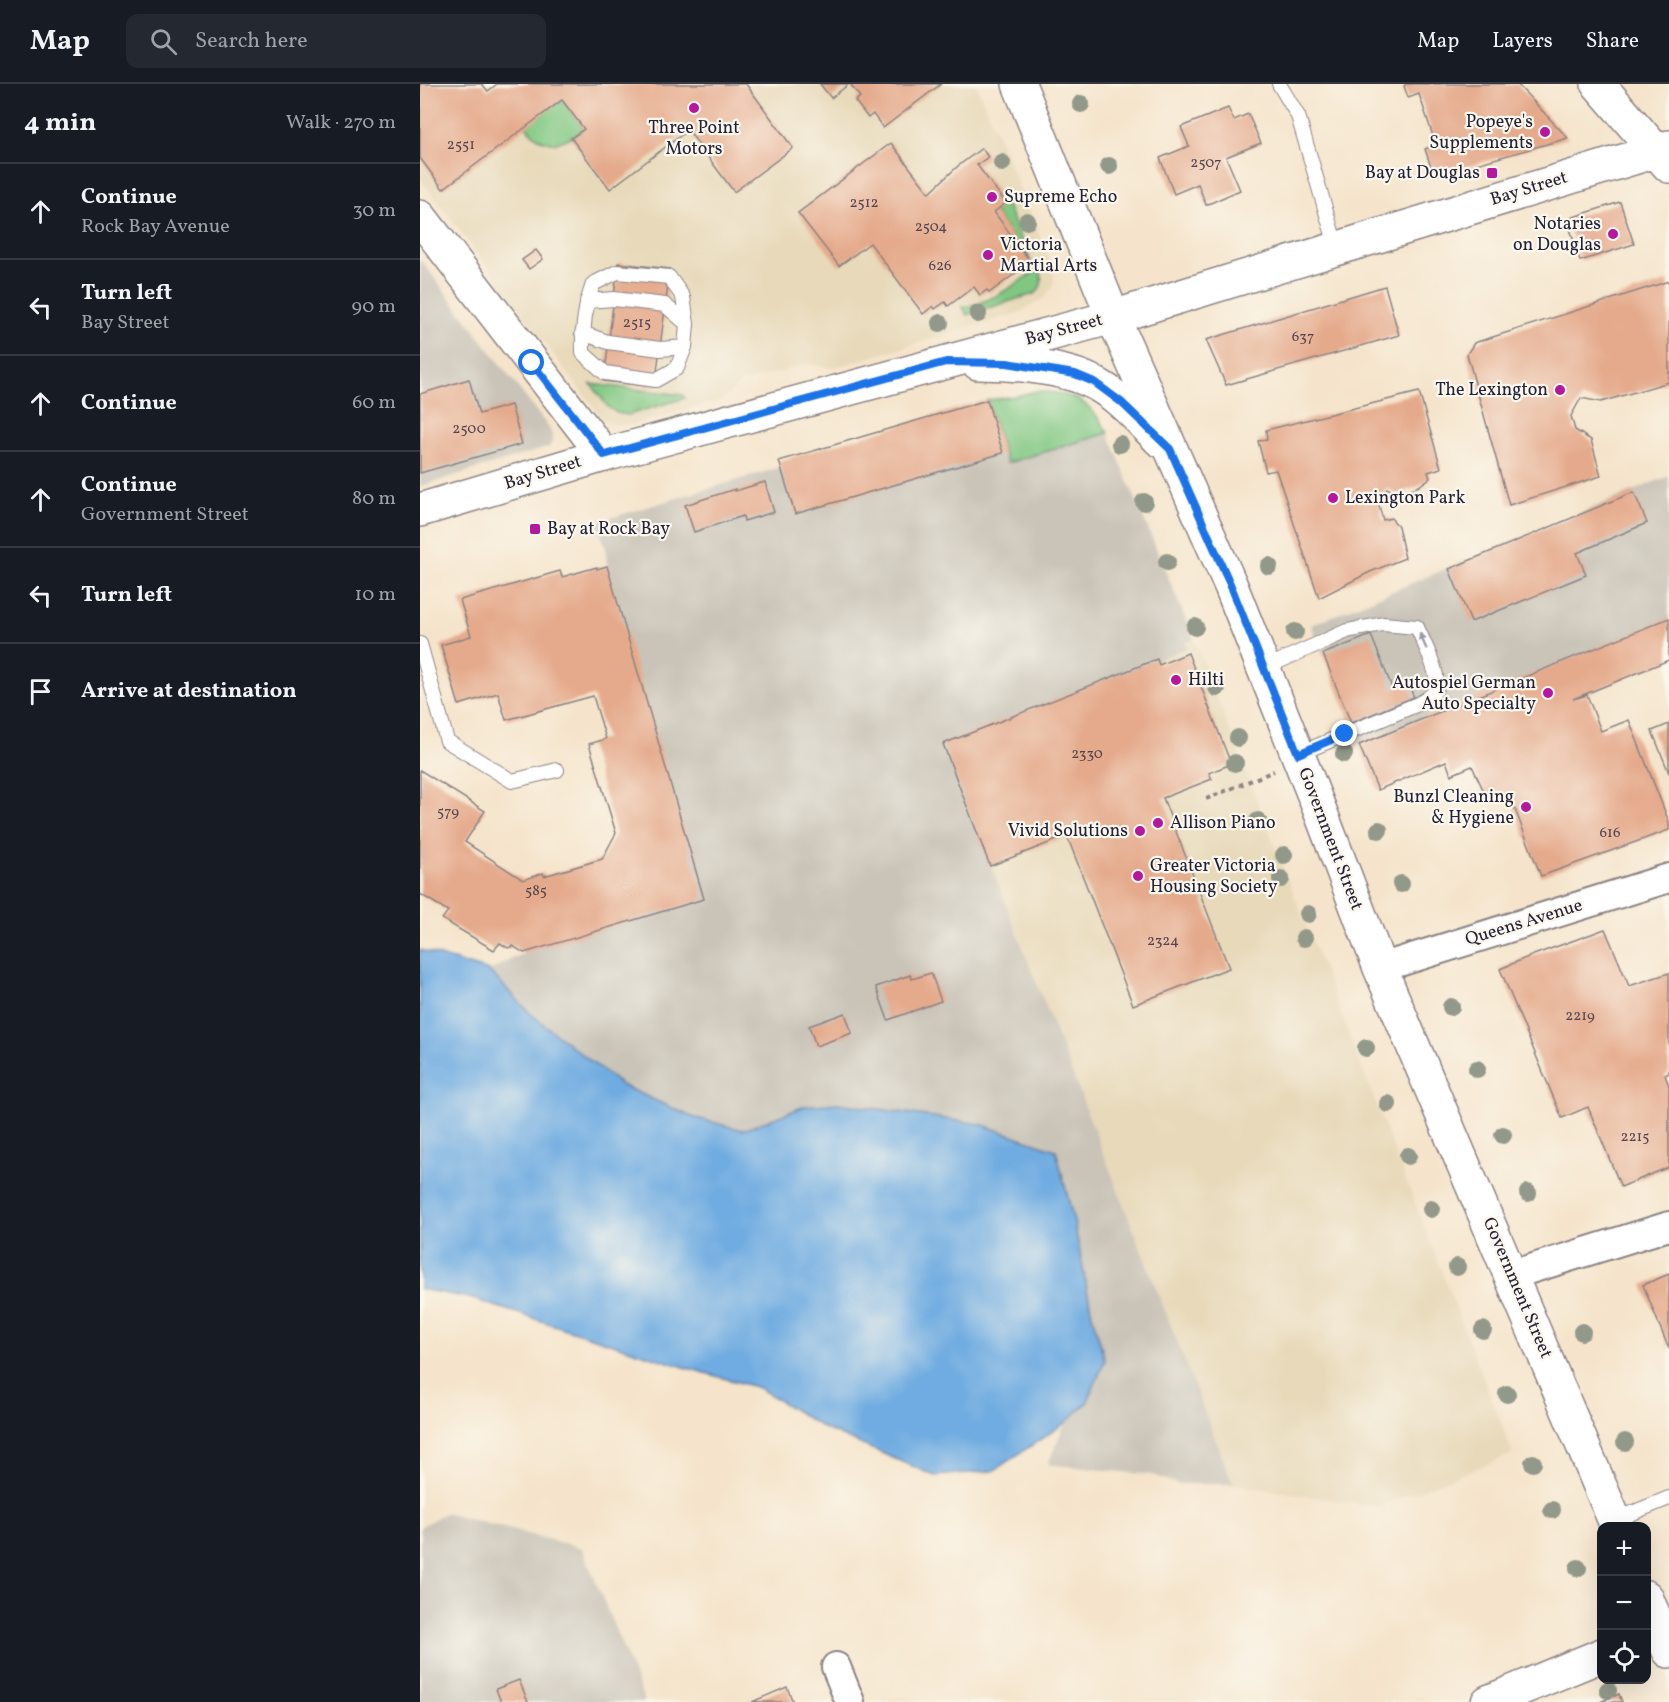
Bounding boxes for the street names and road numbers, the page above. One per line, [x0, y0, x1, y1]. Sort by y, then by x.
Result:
street label: Bay Street [1487, 165, 1571, 213]
street label: Bay Street [1022, 308, 1106, 352]
street label: Bay Street [501, 449, 585, 497]
street label: Government Street [1291, 764, 1369, 914]
street label: Queens Avenue [1462, 893, 1586, 953]
street label: Government Street [1476, 1214, 1558, 1362]

